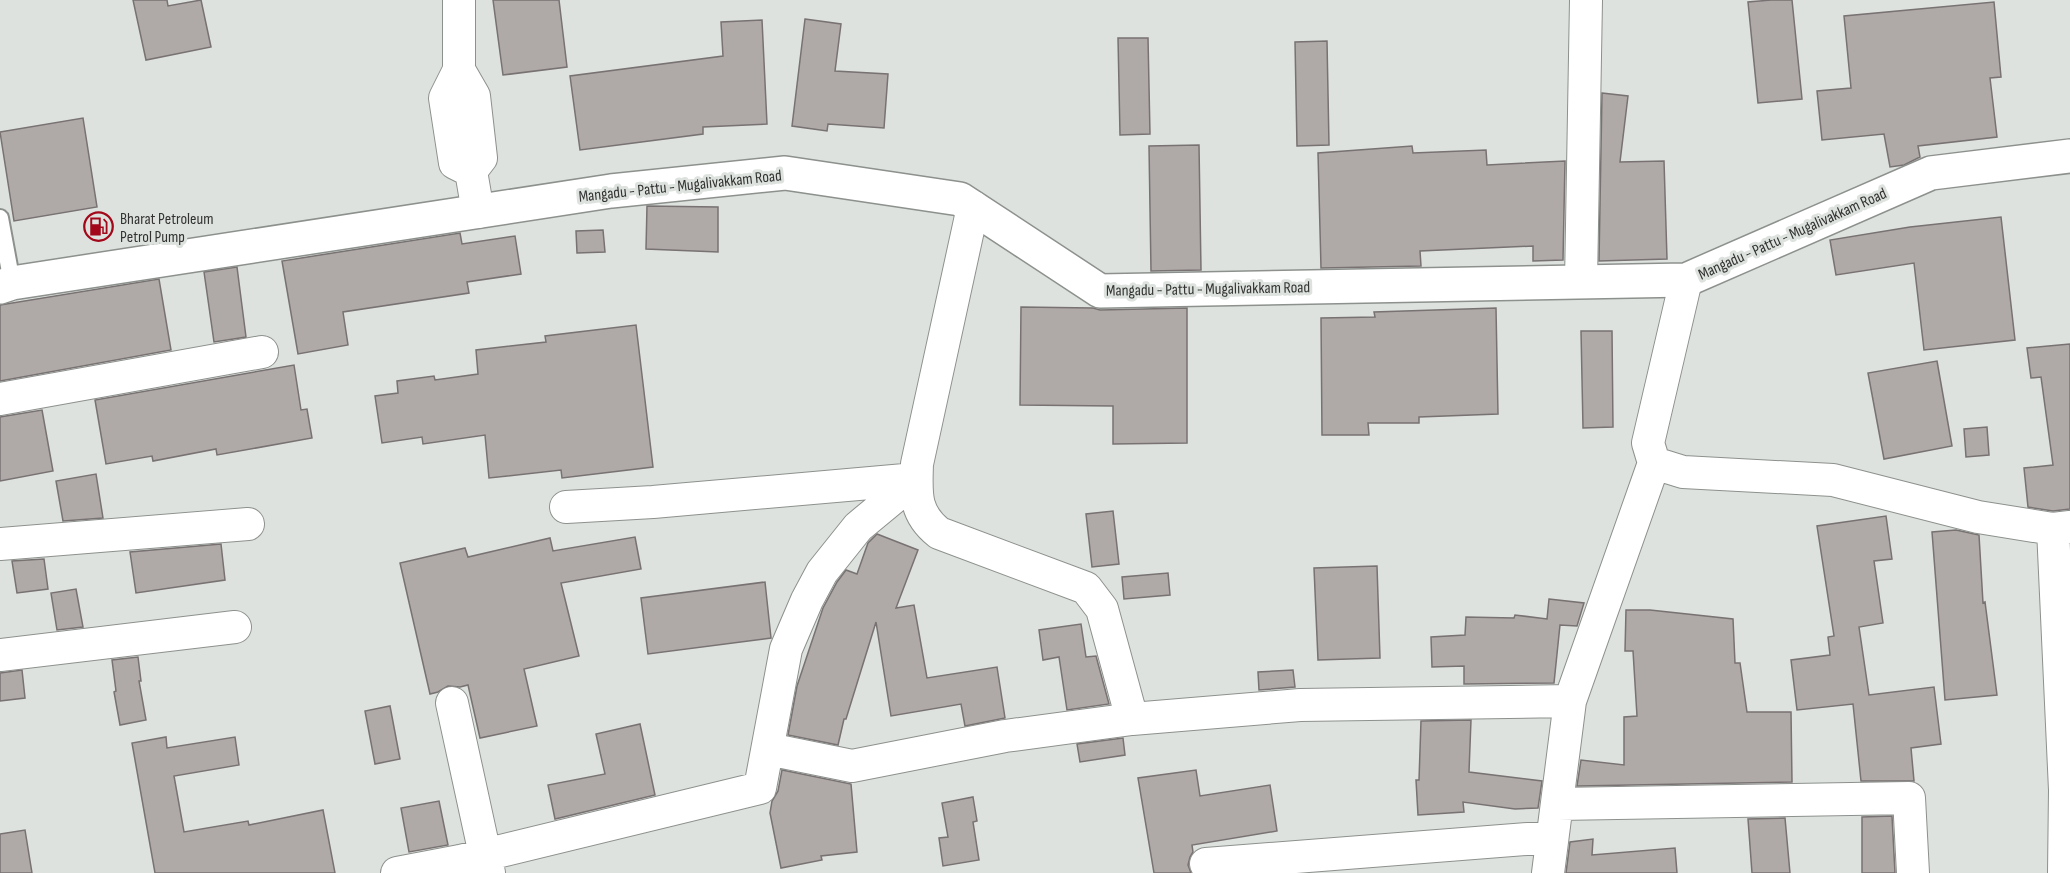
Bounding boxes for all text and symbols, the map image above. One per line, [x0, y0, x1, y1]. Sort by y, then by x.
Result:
street label: Mangadu - Pattu - Mugalivakkam Road [578, 166, 783, 207]
street label: Mangadu - Pattu - Mugalivakkam Road [1696, 184, 1890, 285]
place label: Bharat Petroleum Petrol Pump [120, 210, 213, 247]
fuel station icon: Bharat Petroleum Petrol Pump [83, 211, 115, 243]
street label: Mangadu - Pattu - Mugalivakkam Road [1106, 278, 1310, 301]

